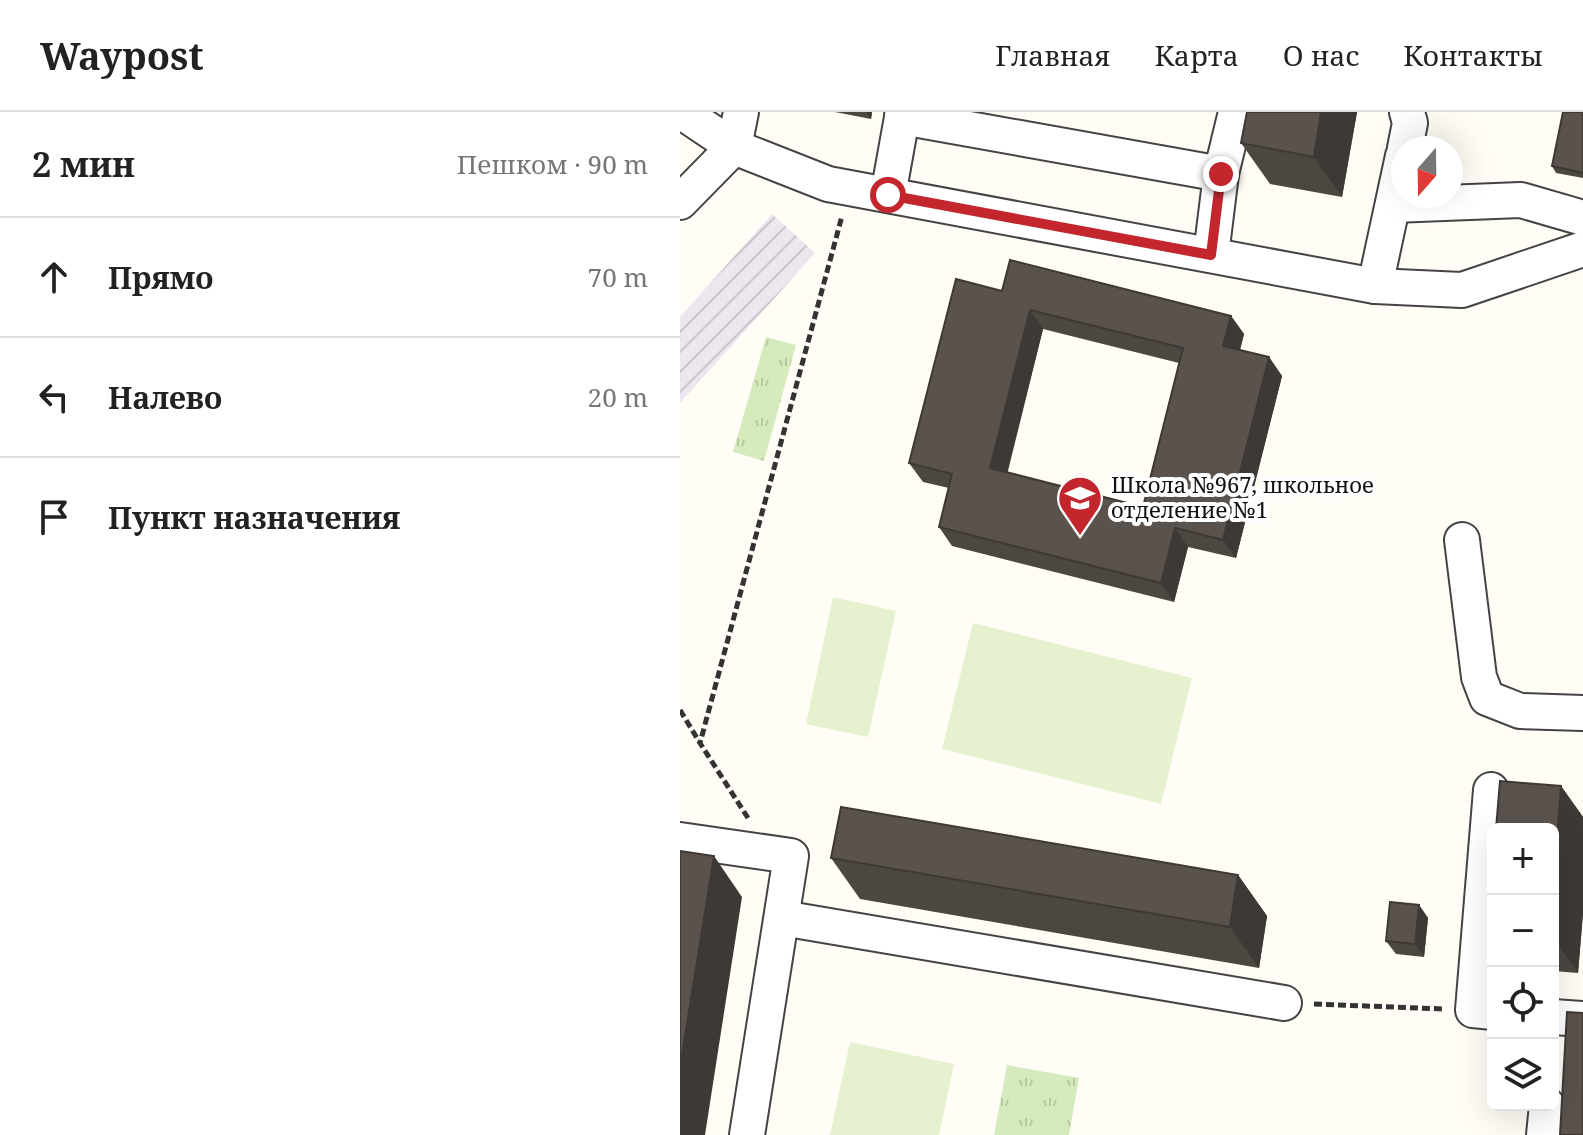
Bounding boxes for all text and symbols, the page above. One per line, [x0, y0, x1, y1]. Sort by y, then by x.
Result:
text: Waypost [40, 29, 204, 81]
text: Главная [995, 36, 1110, 74]
text: Карта [1154, 36, 1239, 74]
text: О нас [1283, 36, 1359, 74]
text: Контакты [1403, 36, 1543, 74]
north arrow [1391, 136, 1463, 208]
text: 2 мин [32, 141, 135, 187]
text: Пешком · 90 m [457, 146, 648, 182]
route end [1203, 156, 1239, 192]
route start [870, 177, 906, 213]
icon: ahead [32, 255, 76, 299]
text: Прямо [108, 257, 214, 298]
text: 70 m [588, 259, 648, 295]
icon: left [32, 375, 76, 419]
text: Налево [108, 377, 222, 418]
text: 20 m [588, 379, 648, 415]
place label: Школа №967, школьное отделение №1 [1111, 469, 1374, 524]
school or university icon: Школа №967, школьное отделение №1 [1056, 474, 1104, 537]
icon: arrive [32, 495, 76, 539]
text: Пункт назначения [108, 497, 400, 538]
map controls [1487, 823, 1559, 1111]
button: + [1487, 823, 1559, 895]
button: − [1487, 895, 1559, 967]
button: locate [1487, 967, 1559, 1039]
button: layers [1487, 1039, 1559, 1111]

